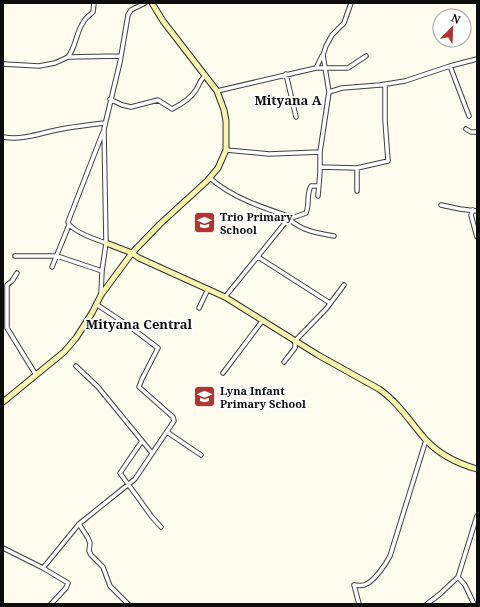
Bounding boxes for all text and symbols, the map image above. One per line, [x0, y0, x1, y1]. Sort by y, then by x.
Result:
north arrow [432, 8, 472, 48]
text: N [449, 10, 463, 27]
district label: Mityana A [254, 91, 322, 109]
school or university icon: Trio Primary School [191, 209, 217, 235]
place label: Trio Primary School [220, 209, 293, 237]
district label: Mityana Central [86, 315, 193, 333]
school or university icon: Lyna Infant Primary School [191, 383, 217, 409]
place label: Lyna Infant Primary School [220, 383, 306, 411]

